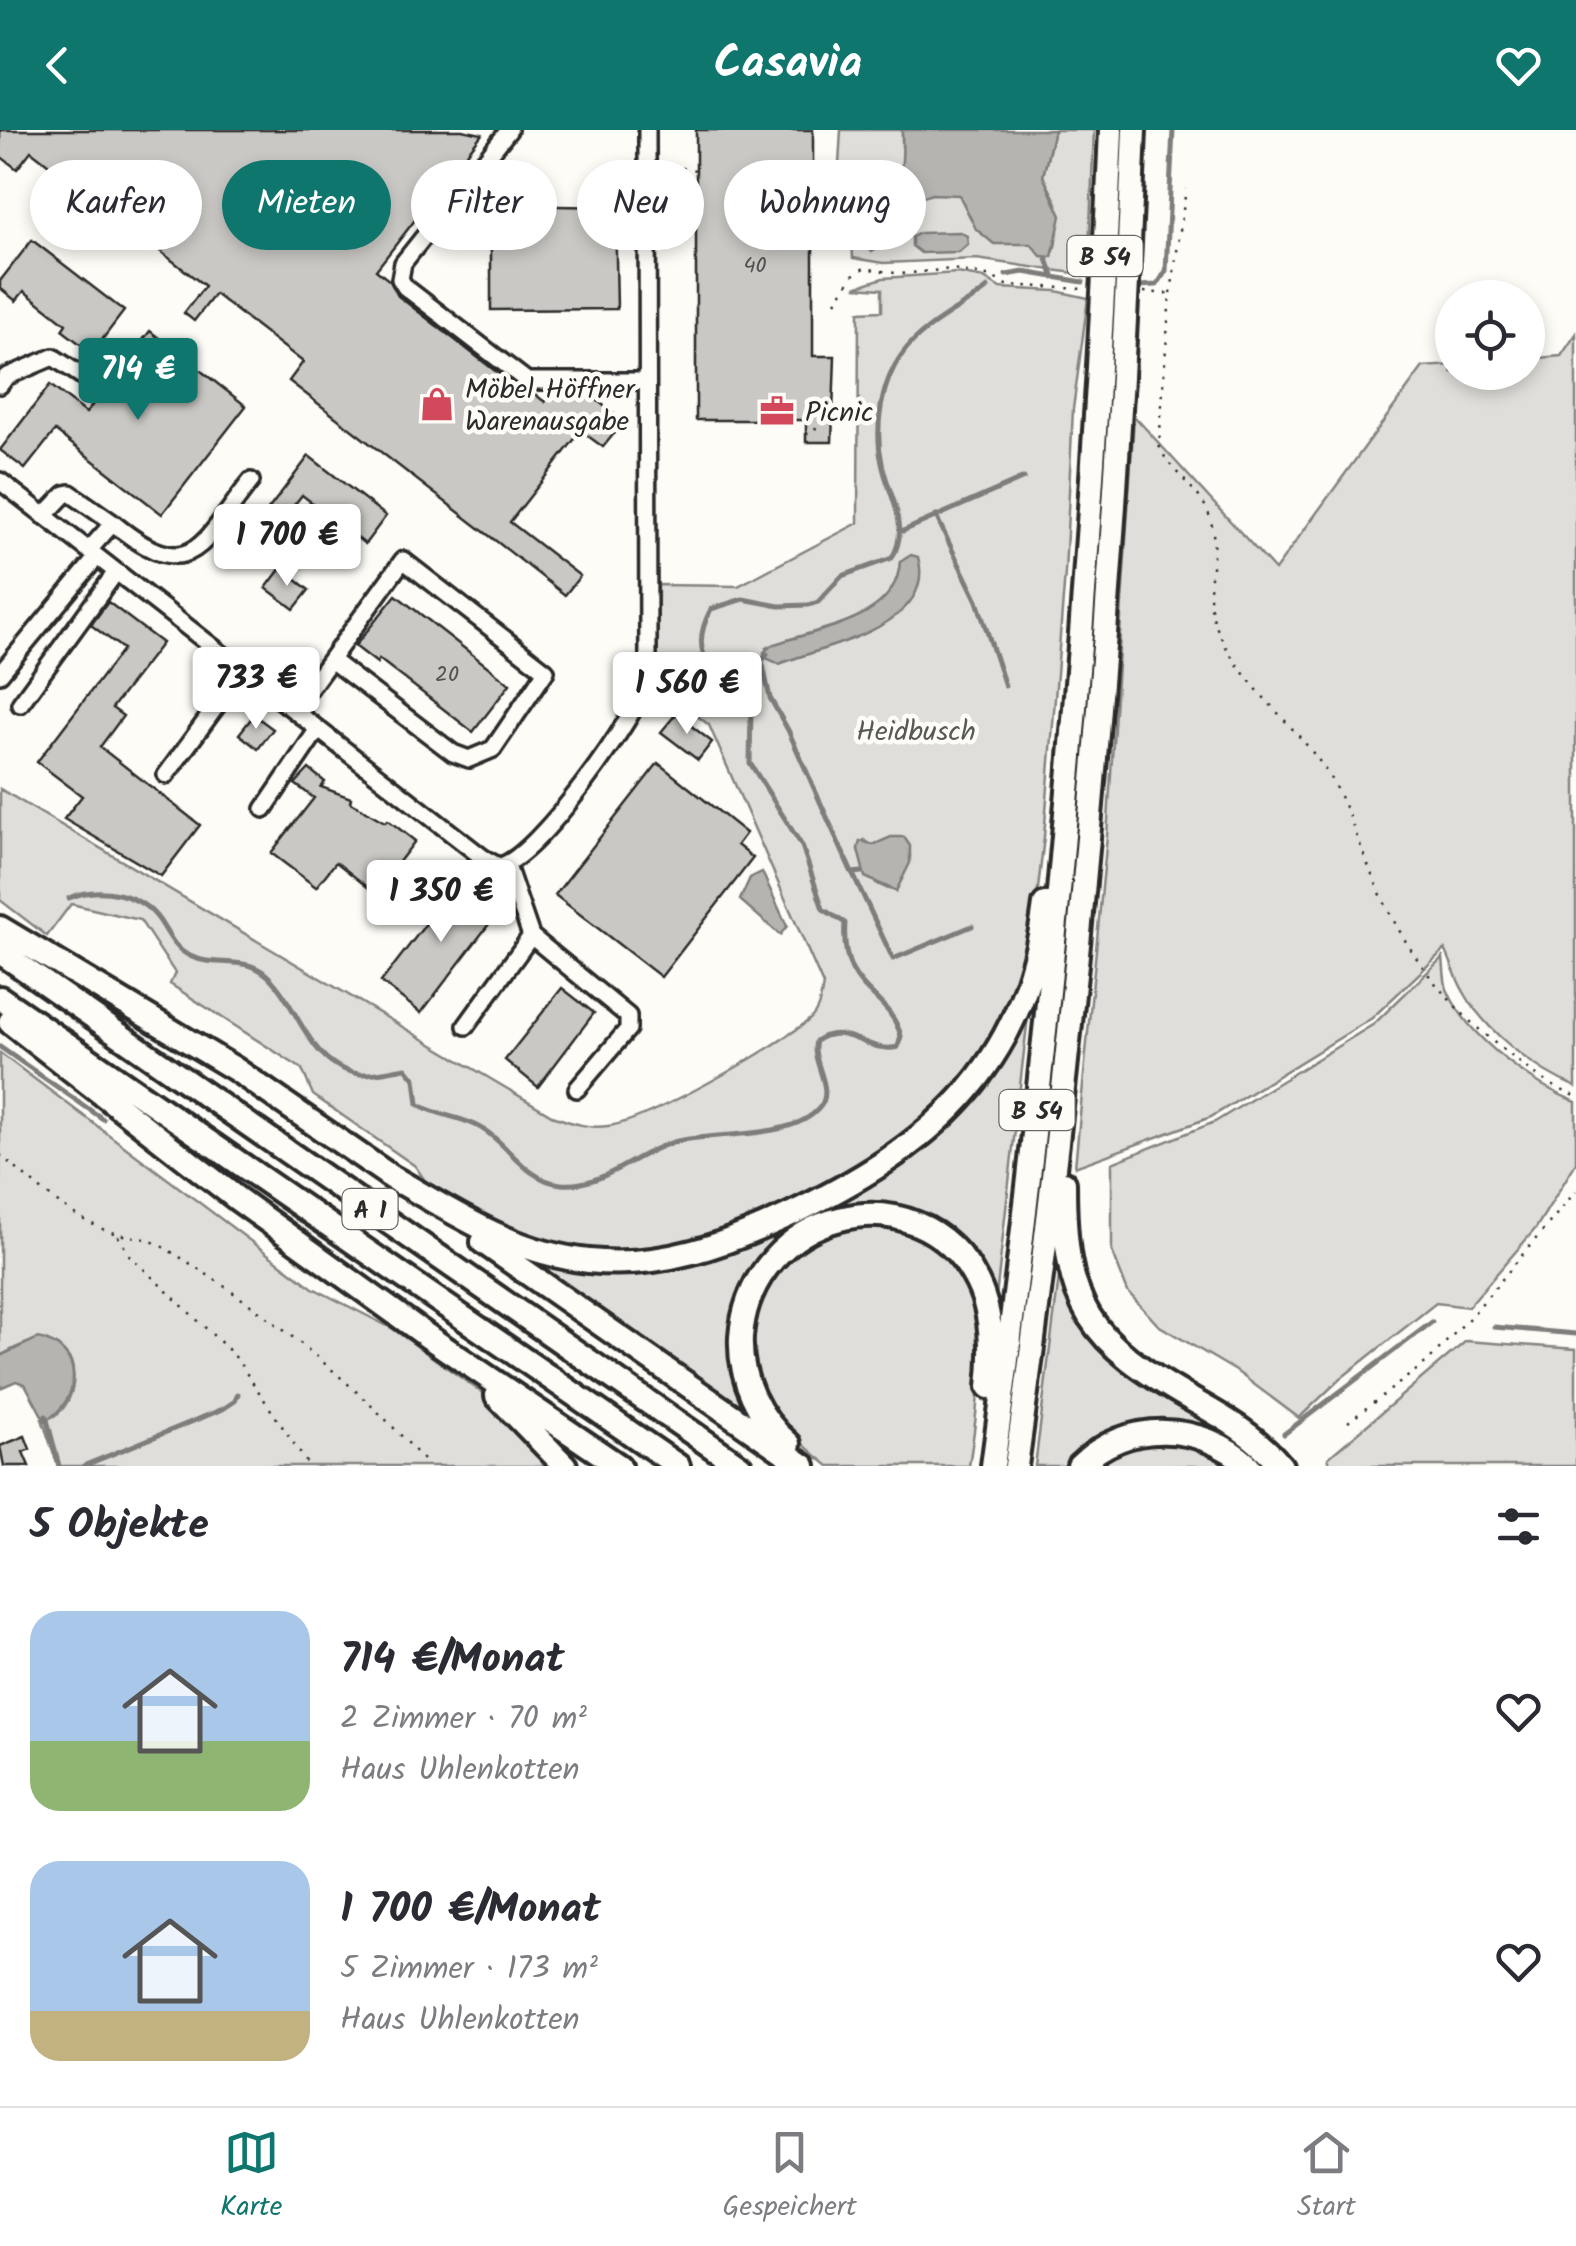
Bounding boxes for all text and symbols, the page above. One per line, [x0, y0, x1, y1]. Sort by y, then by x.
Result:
text: Casavia [714, 29, 862, 101]
icon: back [30, 38, 85, 93]
icon: heart [1491, 38, 1546, 93]
chip: Kaufen [30, 160, 202, 250]
chip: Mieten [222, 160, 391, 250]
chip: Filter [411, 160, 557, 250]
chip: Neu [577, 160, 704, 250]
chip: Wohnung [724, 160, 926, 250]
road number: B 54 [1068, 236, 1142, 276]
house number: 40 [743, 249, 767, 284]
map controls [1435, 280, 1545, 390]
button: locate [1435, 280, 1545, 390]
pin: 714 € [68, 338, 208, 423]
text: 714 € [101, 345, 175, 396]
place label: Möbel Höffner Warenausgabe [465, 368, 636, 445]
shop icon: Möbel Höffner Warenausgabe [418, 385, 456, 423]
place label: Picnic [805, 391, 873, 436]
office icon: Picnic [758, 392, 796, 430]
pin: 1 700 € [195, 504, 379, 589]
text: 1 700 € [236, 511, 338, 562]
pin: 733 € [186, 647, 326, 732]
pin: 1 560 € [595, 652, 779, 737]
text: 733 € [215, 654, 297, 705]
house number: 20 [435, 658, 459, 693]
text: 1 560 € [635, 659, 739, 710]
park label: Heidbusch [856, 710, 976, 755]
pin: 1 350 € [349, 860, 533, 945]
text: 1 350 € [389, 867, 493, 918]
road number: B 54 [1000, 1090, 1074, 1130]
road number: A 1 [342, 1189, 398, 1229]
text: 5 Objekte [30, 1493, 209, 1560]
icon: filters [1491, 1499, 1546, 1554]
text: 714 €/Monat [340, 1627, 565, 1694]
icon: home [110, 1651, 230, 1771]
icon: heart [1491, 1684, 1546, 1739]
text: 2 Zimmer · 70 m² [340, 1694, 587, 1745]
text: Haus Uhlenkotten [340, 1745, 580, 1796]
text: 1 700 €/Monat [340, 1877, 601, 1944]
icon: home [110, 1901, 230, 2021]
icon: heart [1491, 1934, 1546, 1989]
text: 5 Zimmer · 173 m² [340, 1944, 598, 1995]
text: Haus Uhlenkotten [340, 1995, 580, 2046]
tab: Karte [220, 2125, 282, 2230]
tab: Gespeichert [722, 2125, 857, 2230]
tab: Start [1297, 2125, 1356, 2230]

